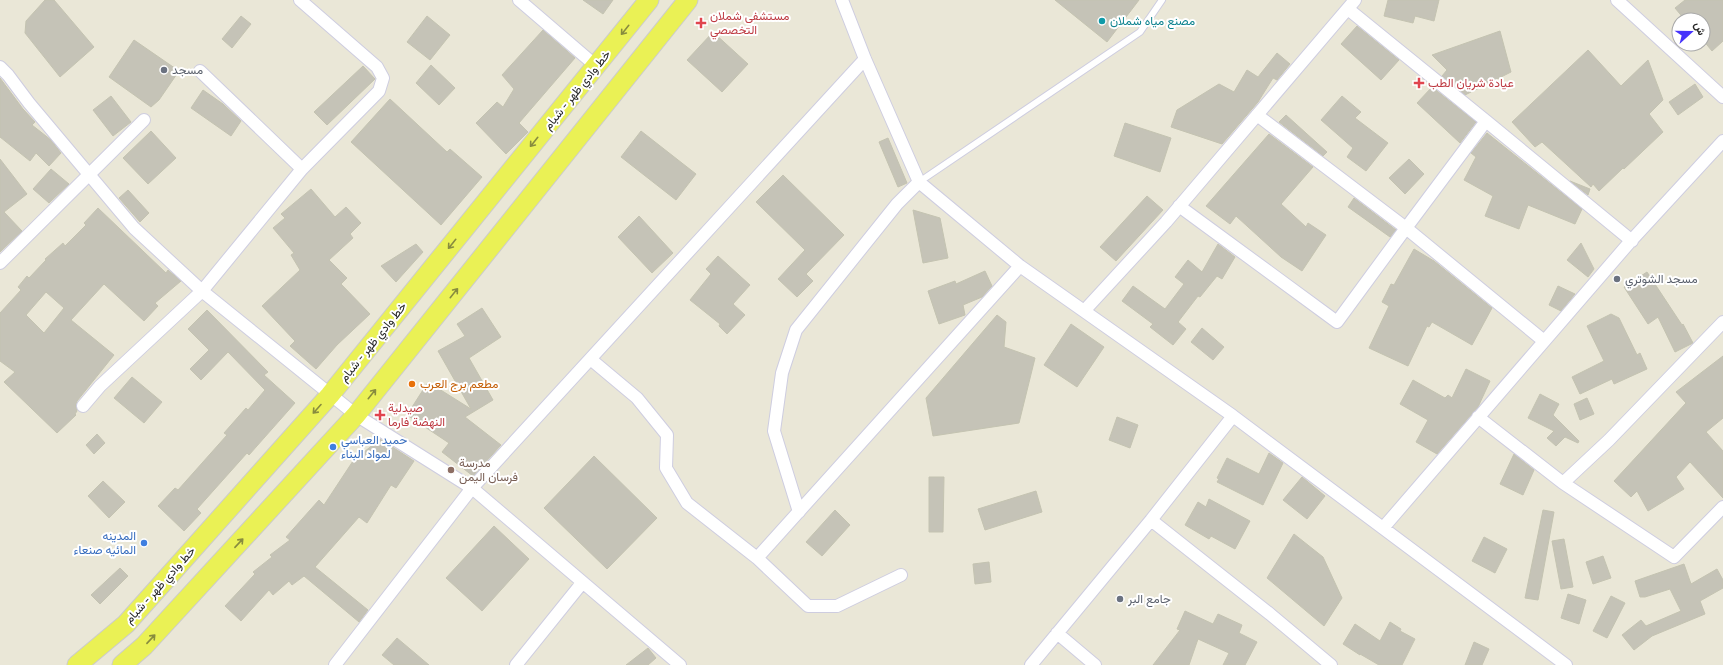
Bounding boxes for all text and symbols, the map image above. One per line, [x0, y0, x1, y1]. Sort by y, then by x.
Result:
place label: مستشفى شملان التخصصي [710, 8, 789, 40]
north arrow [1671, 12, 1711, 52]
place label: مصنع مياه شملان [1110, 13, 1195, 30]
marker: مصنع مياه شملان [1097, 16, 1107, 26]
marker: مستشفى شملان التخصصي [695, 17, 707, 29]
text: ش [1691, 20, 1709, 37]
one-way arrow [620, 25, 629, 36]
street label: خط وادي ظهر - شبام [540, 47, 616, 135]
place label: مسجد [172, 62, 203, 77]
marker: مسجد [159, 65, 169, 75]
place label: عيادة شريان الطب [1428, 75, 1514, 91]
marker: عيادة شريان الطب [1413, 77, 1425, 89]
one-way arrow [530, 137, 539, 148]
one-way arrow [448, 238, 457, 249]
place label: مسجد الشوتري [1625, 271, 1698, 289]
marker: مسجد الشوتري [1612, 274, 1622, 284]
one-way arrow [449, 287, 458, 298]
street label: خط وادي ظهر - شبام [336, 299, 412, 387]
place label: مطعم برج العرب [420, 376, 498, 393]
marker: مطعم برج العرب [407, 379, 417, 389]
one-way arrow [368, 389, 377, 400]
place label: صيدلية النهضة فارما [388, 400, 445, 430]
one-way arrow [313, 404, 322, 414]
marker: صيدلية النهضة فارما [375, 410, 385, 420]
place label: حميد العباسي لمواد البناء [341, 432, 407, 462]
marker: حميد العباسي لمواد البناء [328, 442, 338, 452]
place label: مدرسة فرسان اليمن [459, 455, 518, 485]
marker: مدرسة فرسان اليمن [446, 465, 456, 475]
place label: المدينه المائيه صنعاء [74, 528, 136, 557]
marker: المدينه المائيه صنعاء [139, 538, 149, 548]
one-way arrow [234, 538, 243, 548]
street label: خط وادي ظهر - شبام [121, 543, 200, 628]
place label: جامع البر [1127, 591, 1171, 608]
marker: جامع البر [1115, 594, 1125, 604]
one-way arrow [146, 634, 155, 644]

